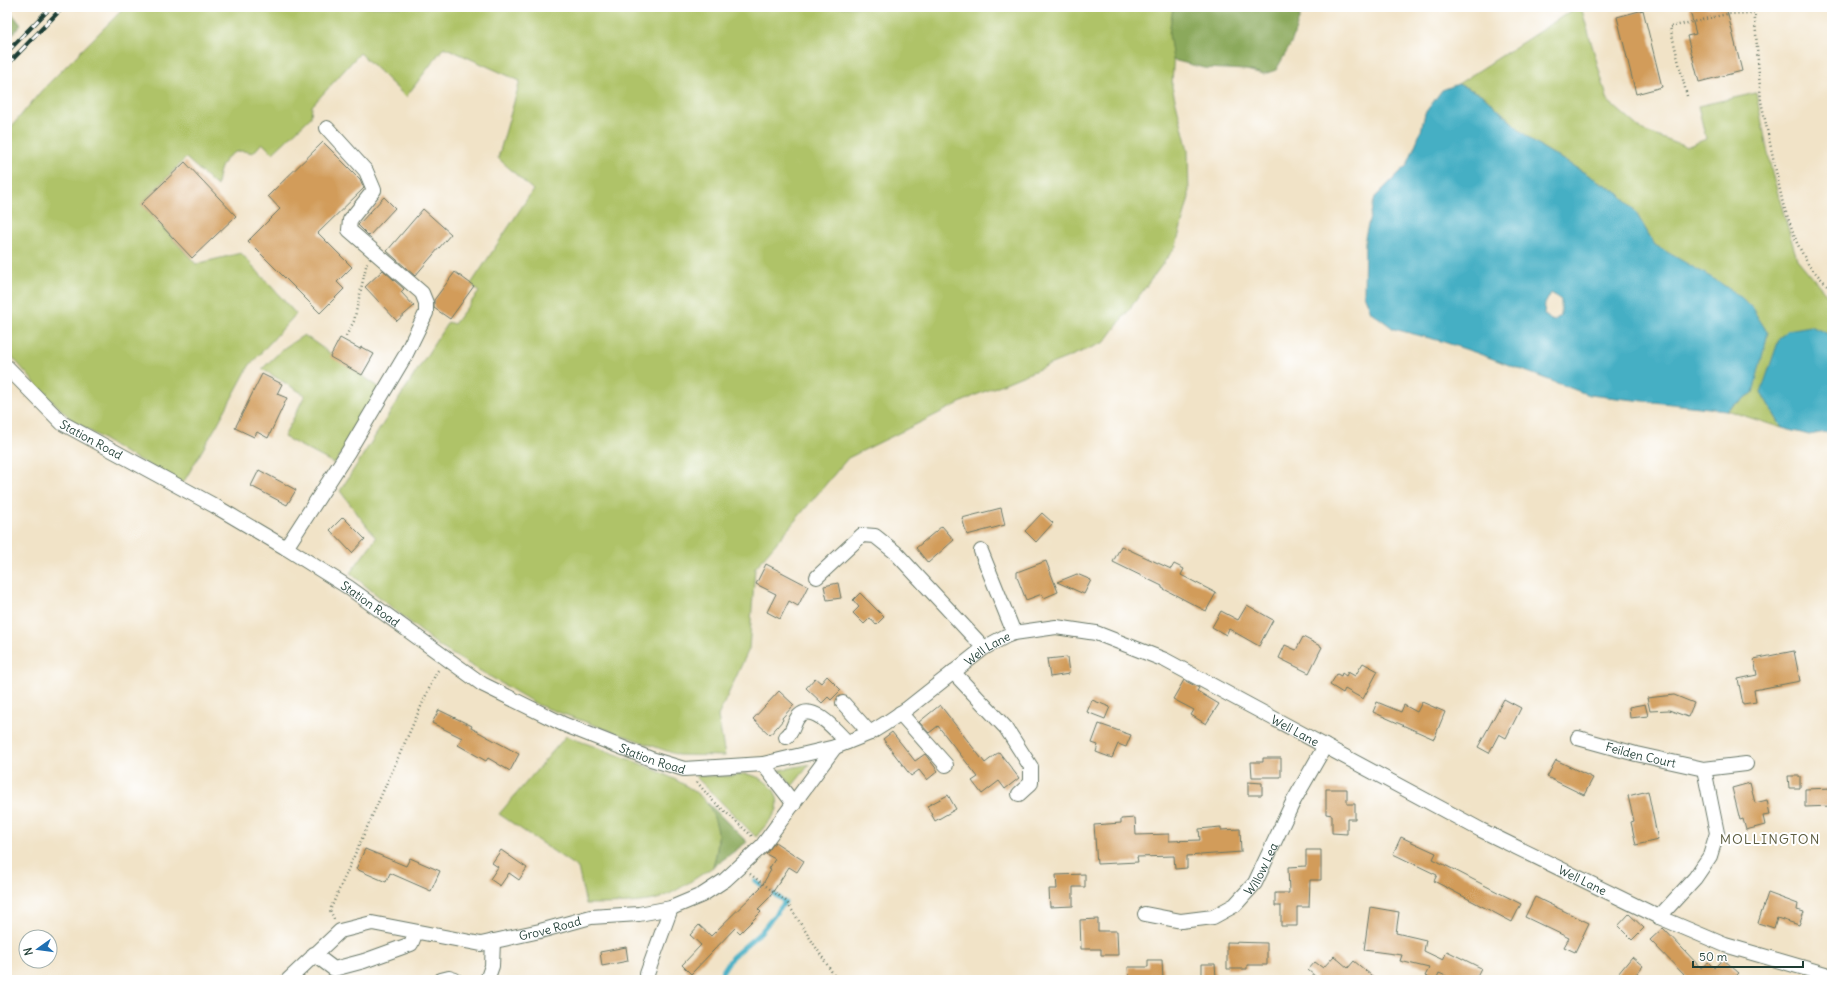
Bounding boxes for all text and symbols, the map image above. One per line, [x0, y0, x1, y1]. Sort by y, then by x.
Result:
street label: Station Road [58, 416, 125, 462]
street label: Station Road [338, 577, 403, 630]
street label: Well Lane [961, 628, 1012, 668]
street label: Well Lane [1269, 711, 1322, 749]
street label: Feilden Court [1604, 739, 1677, 770]
street label: Station Road [617, 740, 687, 777]
district label: MOLLINGTON [1720, 830, 1820, 848]
street label: Willow Lea [1240, 840, 1281, 898]
street label: Well Lane [1556, 862, 1609, 898]
street label: Grove Road [517, 913, 582, 943]
north arrow [18, 929, 58, 969]
scale bar [1693, 943, 1803, 969]
text: N [21, 946, 36, 957]
text: 50 m [1699, 949, 1728, 964]

